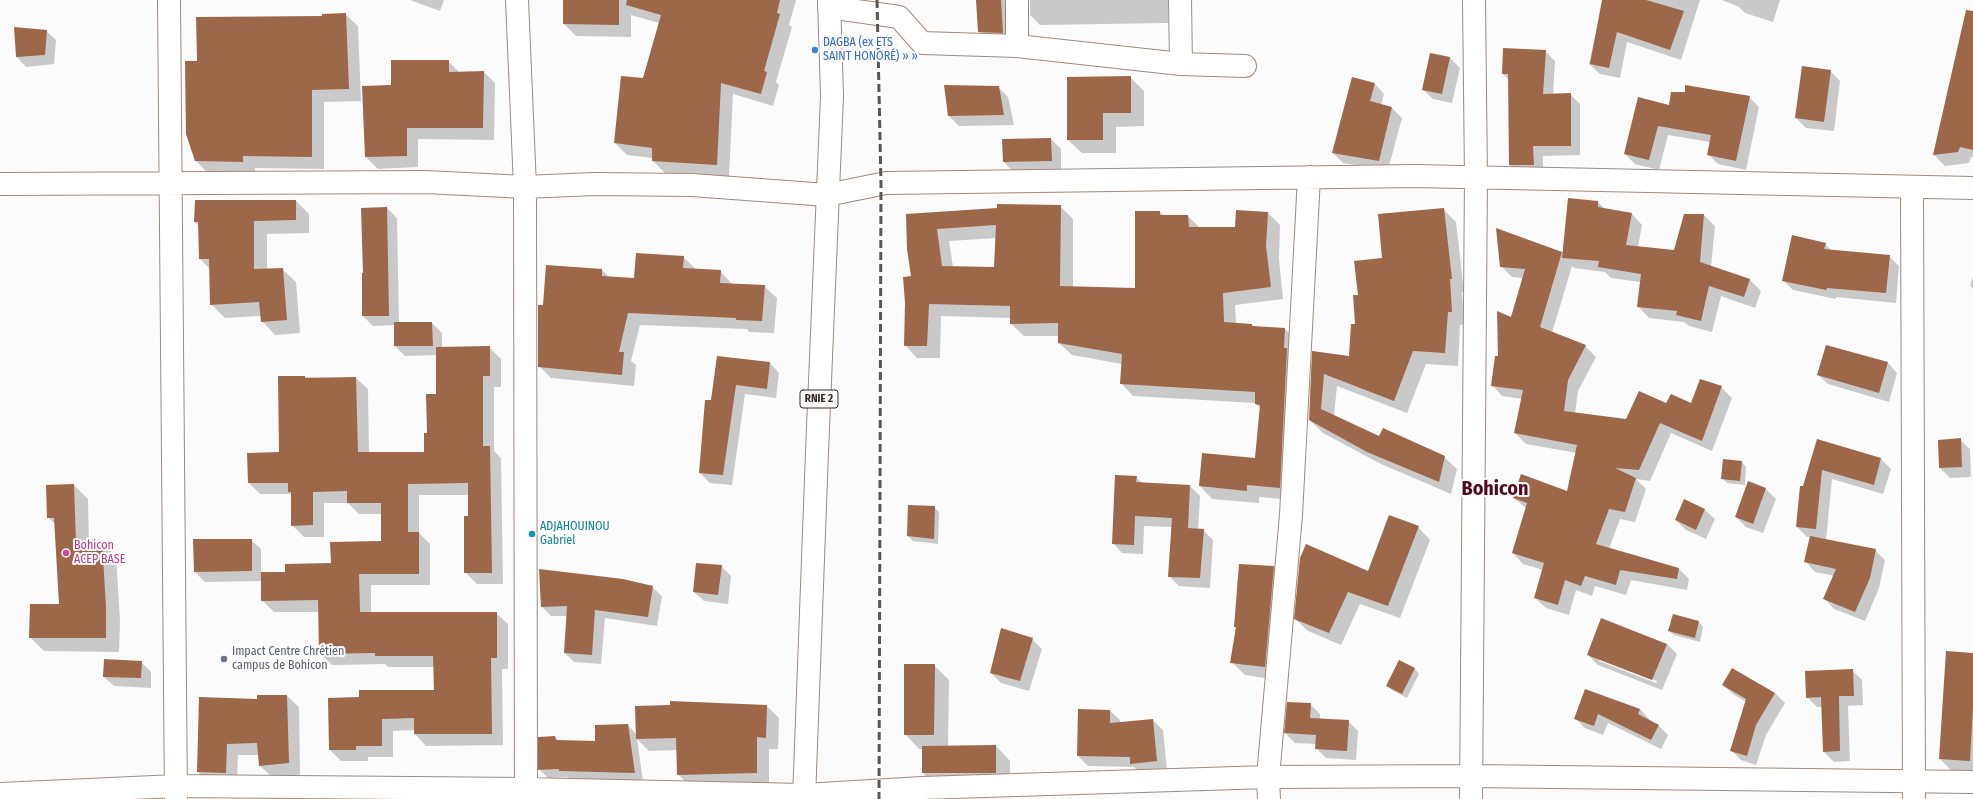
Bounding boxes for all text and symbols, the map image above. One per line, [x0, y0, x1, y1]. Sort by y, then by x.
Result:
place label: DAGBA (ex ETS SAINT HONORÉ) » » [823, 36, 918, 64]
marker: DAGBA (ex ETS SAINT HONORÉ) » » [810, 45, 820, 55]
road number: RNIE 2 [800, 390, 838, 408]
district label: Bohicon [1462, 477, 1528, 501]
place label: ADJAHOUINOU Gabriel [540, 520, 610, 548]
marker: ADJAHOUINOU Gabriel [527, 529, 537, 539]
place label: Bohicon ACEP BASE [74, 539, 125, 567]
marker: Bohicon ACEP BASE [61, 548, 71, 558]
place label: Impact Centre Chrétien campus de Bohicon [232, 645, 344, 673]
marker: Impact Centre Chrétien campus de Bohicon [219, 654, 229, 664]

